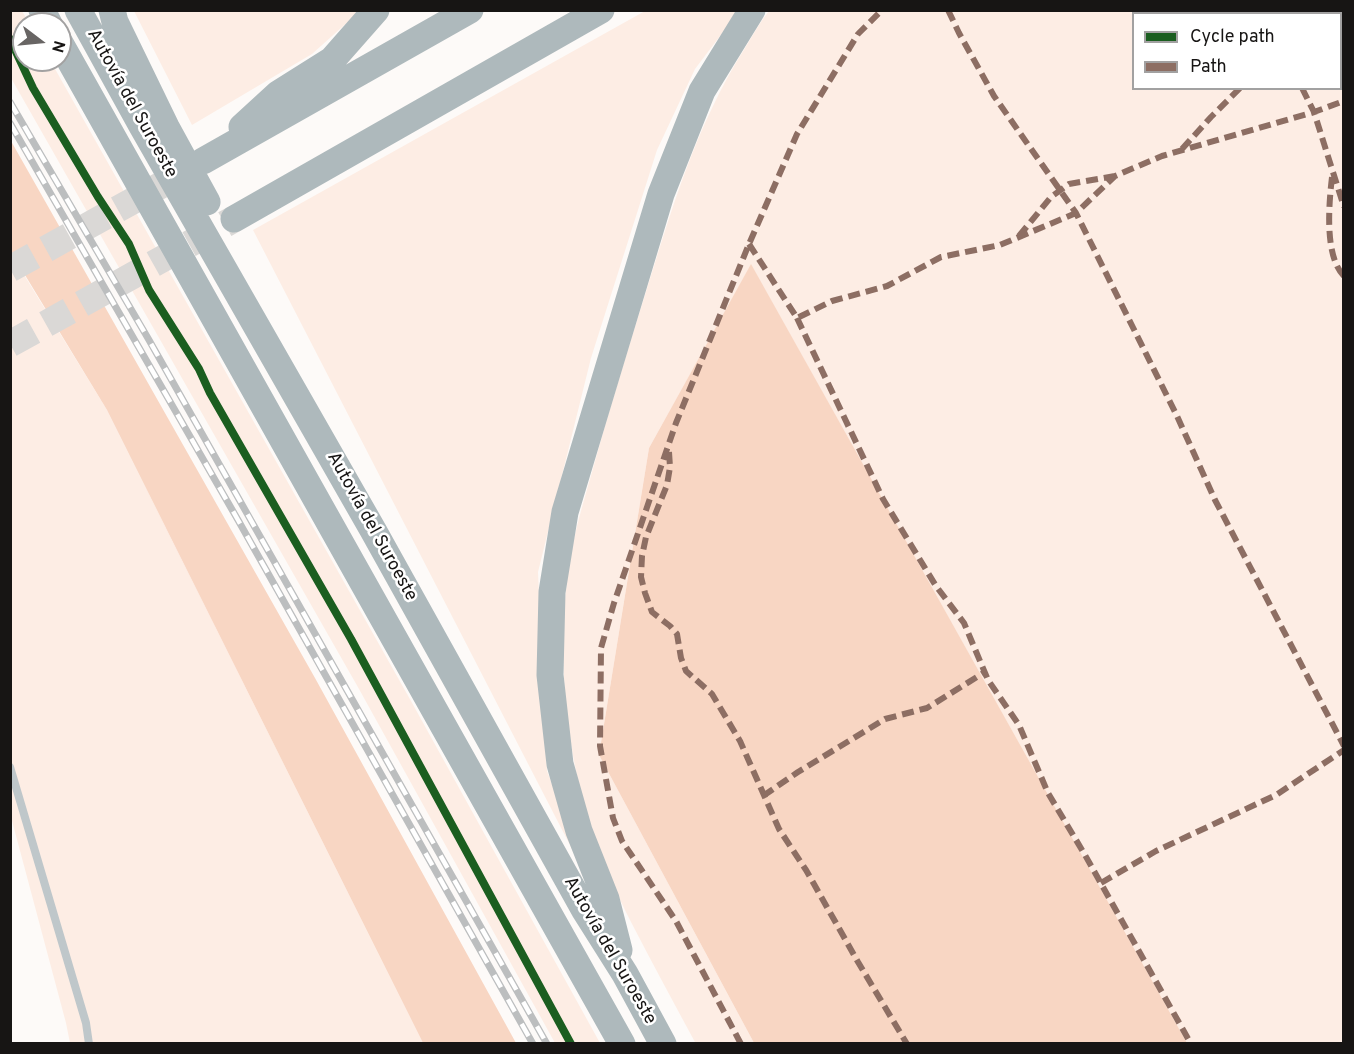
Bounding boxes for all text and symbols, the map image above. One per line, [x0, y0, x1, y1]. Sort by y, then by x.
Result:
north arrow [12, 12, 72, 72]
legend [1132, 12, 1342, 90]
street label: Autovía del Suroeste [81, 26, 181, 182]
text: Cycle path [1190, 26, 1275, 49]
text: N [46, 38, 69, 55]
text: Path [1190, 56, 1227, 79]
street label: Autovía del Suroeste [321, 449, 421, 605]
street label: Autovía del Suroeste [558, 873, 660, 1029]

